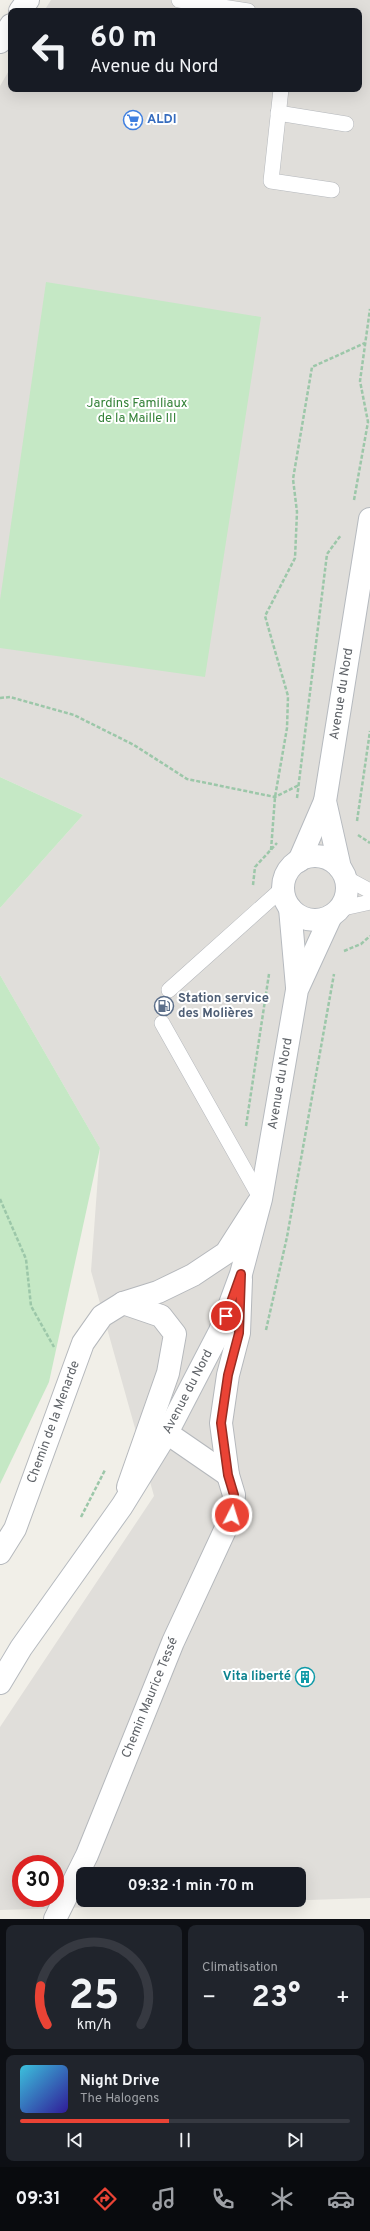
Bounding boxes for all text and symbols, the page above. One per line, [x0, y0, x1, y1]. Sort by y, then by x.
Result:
text: 60 m [90, 21, 157, 57]
icon: left [24, 24, 76, 76]
text: Avenue du Nord [90, 56, 218, 79]
supermarket icon: ALDI [122, 109, 144, 131]
place label: ALDI [147, 112, 177, 128]
park label: Jardins Familiaux de la Maille III [86, 396, 188, 427]
street label: Avenue du Nord [327, 647, 357, 741]
place label: Station service des Molières [178, 991, 269, 1022]
fuel station icon: Station service des Molières [153, 995, 175, 1017]
street label: Avenue du Nord [265, 1037, 297, 1131]
pin [209, 1299, 243, 1333]
icon: arrive [215, 1305, 237, 1327]
street label: Avenue du Nord [160, 1347, 217, 1437]
street label: Chemin de la Menarde [24, 1359, 84, 1486]
position arrow [211, 1494, 253, 1536]
street label: Chemin Maurice Tessé [119, 1635, 182, 1761]
building icon: Vita liberté [294, 1666, 316, 1688]
place label: Vita liberté [223, 1669, 291, 1685]
speed limit sign: 30 [12, 1855, 64, 1907]
text: 09:32 · 1 min · 70 m [128, 1877, 254, 1896]
text: Climatisation [202, 1960, 278, 1976]
text: 25 [69, 1971, 119, 2024]
text: 23° [252, 1980, 300, 2017]
text: − [202, 1985, 216, 2012]
text: + [336, 1985, 350, 2012]
text: km/h [77, 2016, 111, 2034]
text: Night Drive [80, 2072, 160, 2091]
text: The Halogens [80, 2091, 159, 2107]
icon: previous [64, 2129, 86, 2151]
icon: pause [174, 2129, 196, 2151]
icon: next [284, 2129, 306, 2151]
icon: directions [91, 2185, 119, 2213]
icon: music [150, 2185, 178, 2213]
icon: phone [209, 2185, 237, 2213]
icon: climate [268, 2185, 296, 2213]
icon: car [327, 2185, 355, 2213]
text: 09:31 [15, 2188, 61, 2211]

